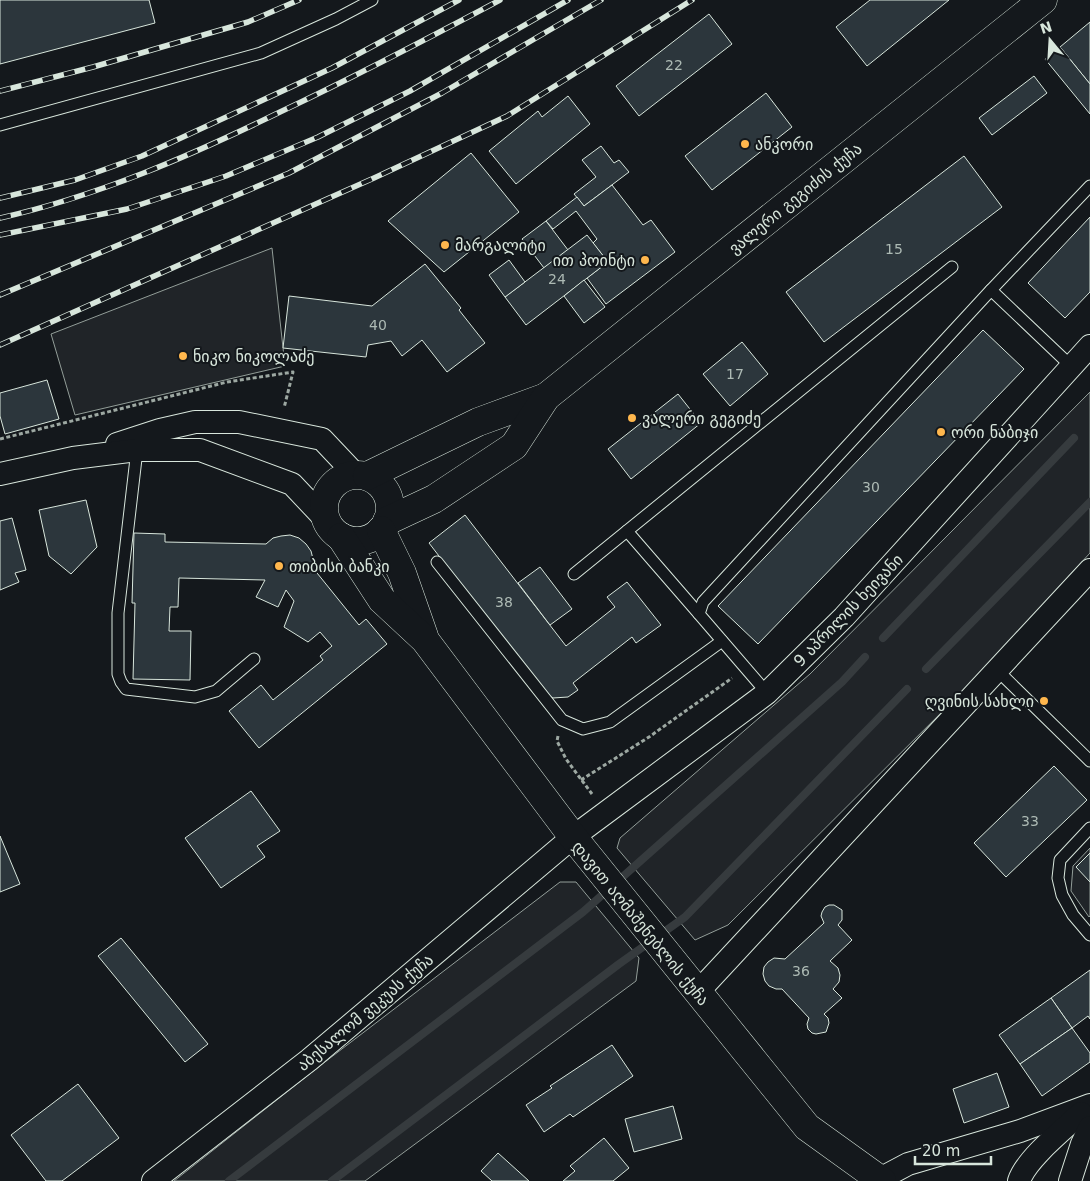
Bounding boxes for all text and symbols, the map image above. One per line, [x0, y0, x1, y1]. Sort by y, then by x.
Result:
north arrow [1025, 15, 1075, 65]
text: N [1038, 18, 1054, 37]
house number: 22 [665, 57, 683, 73]
place label: ანკორი [755, 135, 813, 154]
marker: ანკორი [739, 138, 751, 150]
street label: ვალერი გეგიძის ქუჩა [725, 139, 866, 258]
place label: მარგალიტი [455, 236, 546, 255]
marker: მარგალიტი [439, 239, 451, 251]
house number: 15 [885, 241, 903, 257]
place label: ით პოინტი [553, 251, 635, 270]
marker: ით პოინტი [639, 254, 651, 266]
house number: 24 [548, 271, 566, 287]
house number: 40 [369, 317, 387, 333]
place label: ნიკო ნიკოლაძე [193, 347, 315, 366]
marker: ნიკო ნიკოლაძე [177, 350, 189, 362]
house number: 17 [726, 366, 744, 382]
place label: ვალერი გეგიძე [642, 409, 761, 428]
marker: ვალერი გეგიძე [626, 412, 638, 424]
place label: ორი ნაბიჯი [951, 423, 1038, 442]
marker: ორი ნაბიჯი [935, 426, 947, 438]
house number: 30 [862, 479, 880, 495]
street label: 9 აპრილის ხეივანი [790, 550, 907, 671]
place label: თიბისი ბანკი [289, 557, 390, 576]
marker: თიბისი ბანკი [273, 560, 285, 572]
house number: 38 [495, 594, 513, 610]
place label: ღვინის სახლი [925, 692, 1034, 711]
marker: ღვინის სახლი [1038, 695, 1050, 707]
house number: 33 [1021, 813, 1039, 829]
street label: დავით აღმაშენებლის ქუჩა [568, 837, 713, 1009]
street label: აბესალომ ვეკუას ქუჩა [294, 950, 437, 1075]
house number: 36 [792, 963, 810, 979]
scale bar [915, 1134, 991, 1166]
text: 20 m [922, 1142, 960, 1160]

